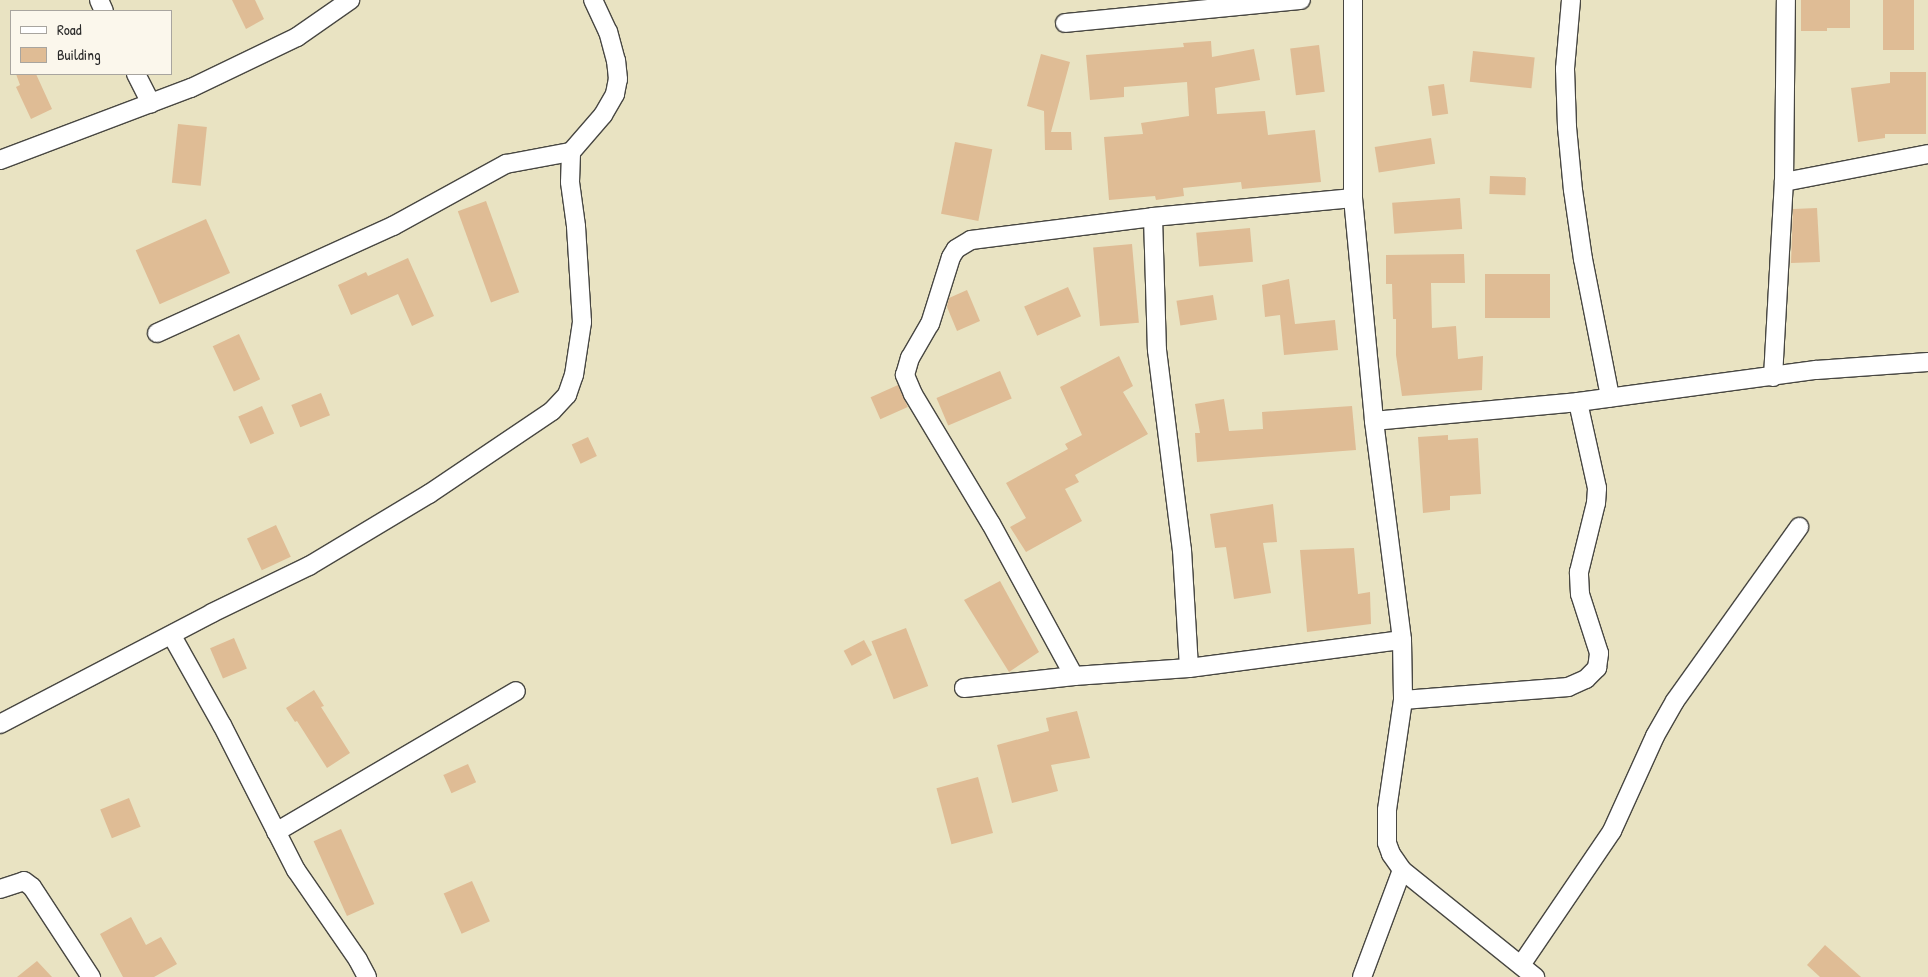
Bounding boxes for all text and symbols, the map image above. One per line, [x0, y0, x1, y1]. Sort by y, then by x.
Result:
legend [10, 10, 172, 75]
text: Road [57, 19, 82, 40]
text: Building [57, 44, 101, 65]

